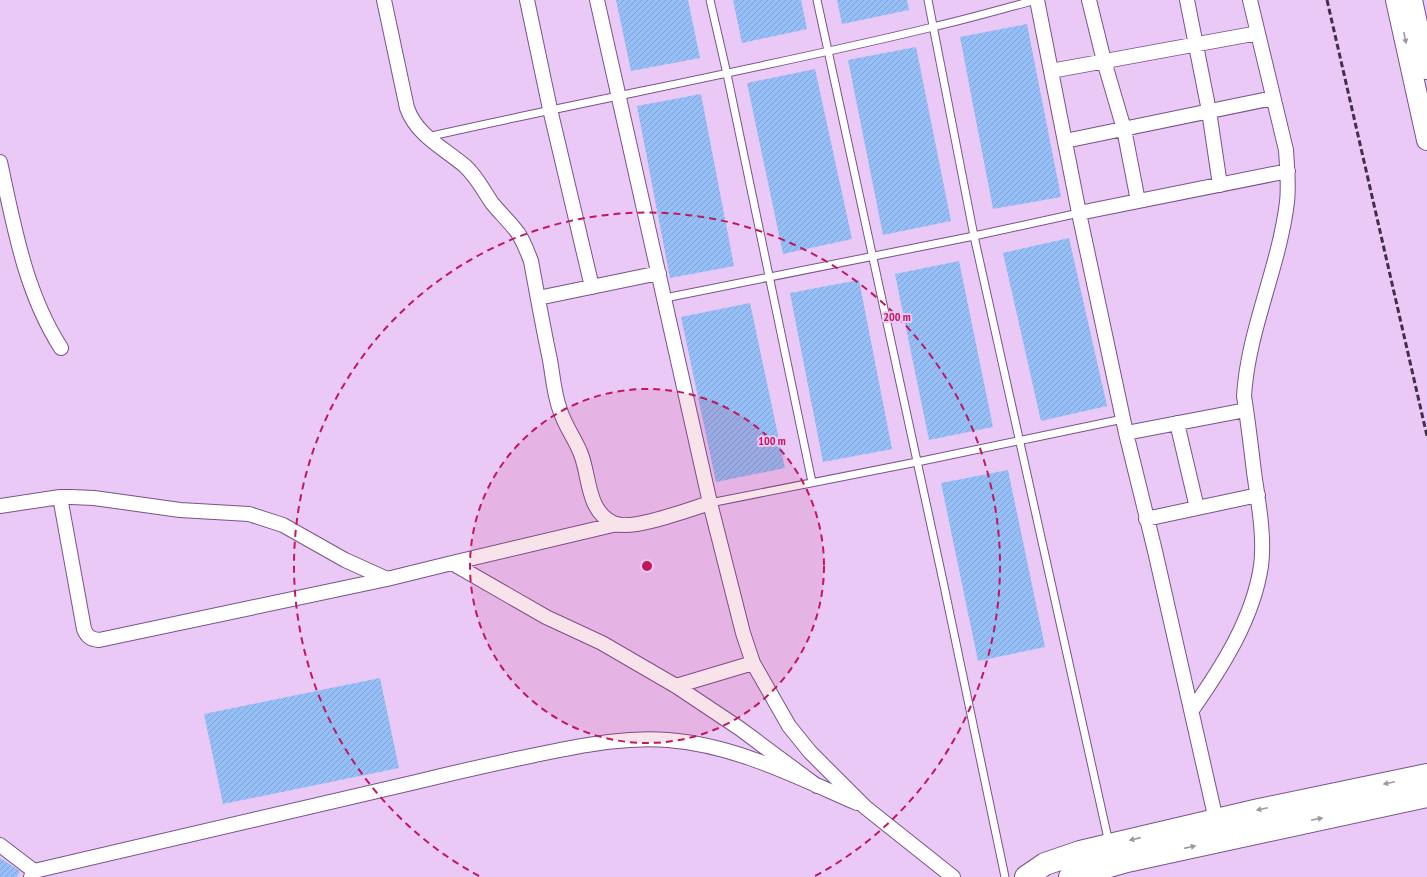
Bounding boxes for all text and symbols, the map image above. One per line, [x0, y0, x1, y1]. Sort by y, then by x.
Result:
one-way arrow [1402, 32, 1408, 44]
text: 200 m [883, 309, 911, 324]
text: 100 m [758, 433, 786, 448]
centre of rings [640, 559, 654, 573]
one-way arrow [1383, 780, 1395, 786]
one-way arrow [1255, 807, 1268, 813]
one-way arrow [1310, 816, 1323, 822]
one-way arrow [1129, 836, 1141, 842]
one-way arrow [1183, 844, 1196, 850]

